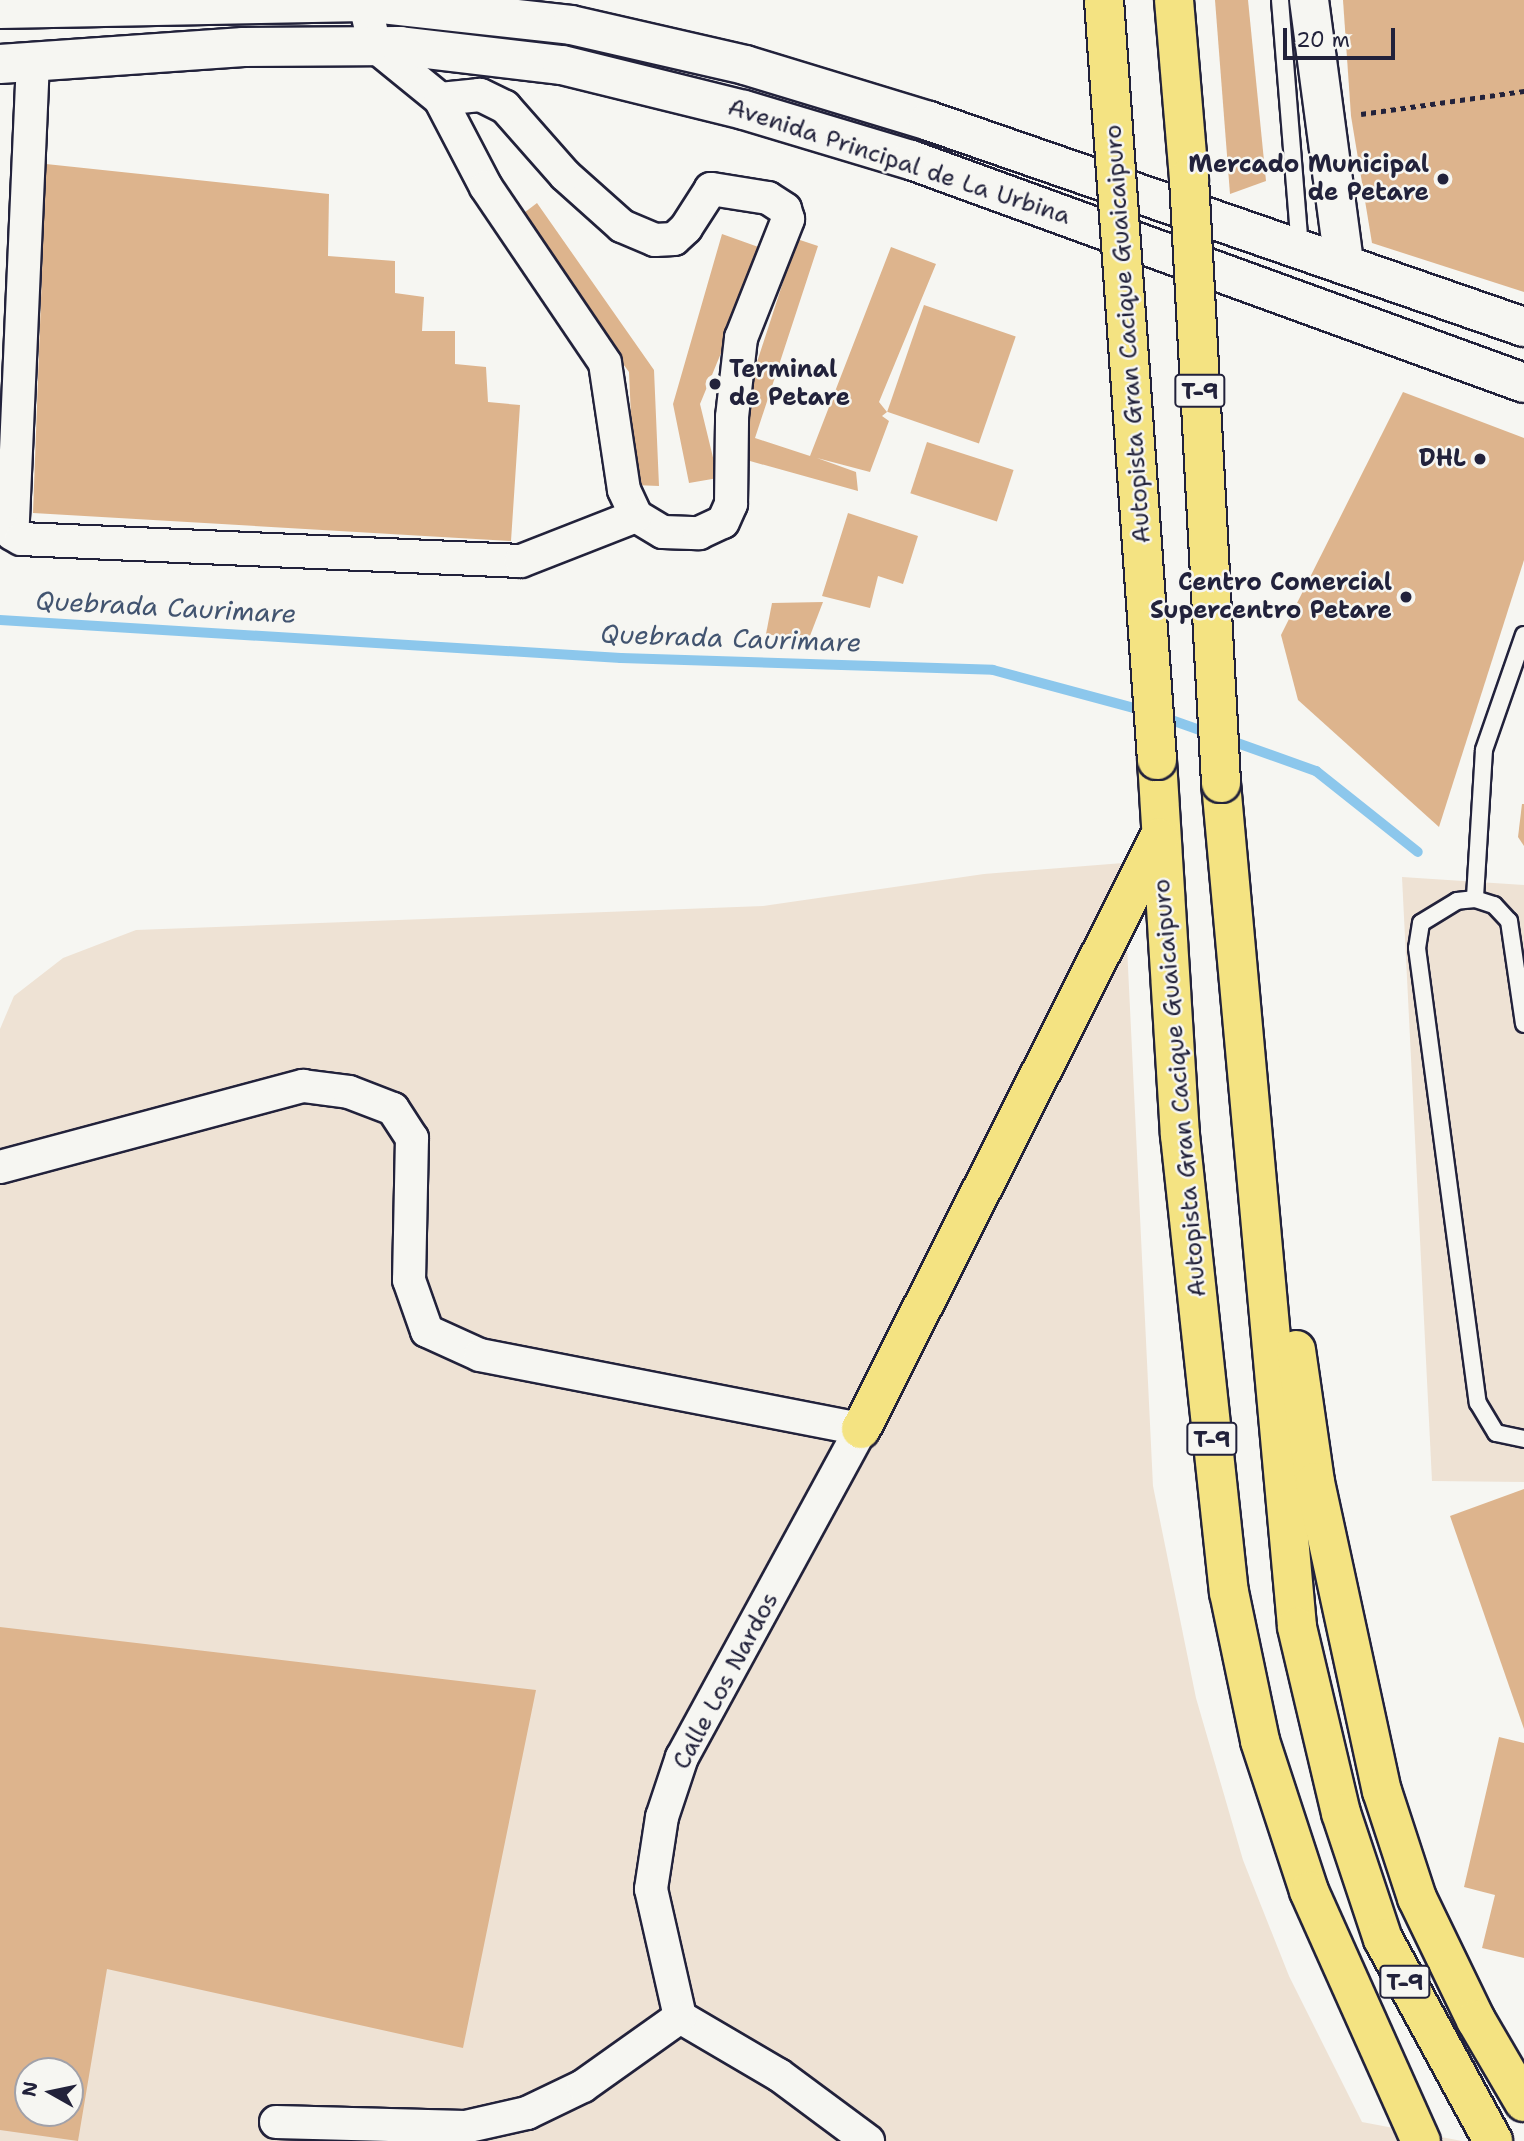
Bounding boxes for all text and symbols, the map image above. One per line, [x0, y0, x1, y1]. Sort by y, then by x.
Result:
scale bar [1286, 14, 1398, 58]
text: 20 m [1296, 26, 1350, 54]
street label: Avenida Principal de La Urbina [724, 93, 1074, 231]
street label: Autopista Gran Cacique Guaicaipuro [1099, 124, 1157, 544]
place label: Mercado Municipal de Petare [1188, 151, 1429, 207]
marker: Mercado Municipal de Petare [1435, 171, 1451, 187]
place label: Terminal de Petare [729, 356, 850, 412]
road number: T-9 [1174, 372, 1226, 410]
marker: Terminal de Petare [707, 376, 723, 392]
place label: DHL [1419, 445, 1466, 473]
marker: DHL [1472, 451, 1488, 467]
place label: Centro Comercial Supercentro Petare [1150, 569, 1392, 625]
water label: Quebrada Caurimare [35, 585, 297, 629]
marker: Centro Comercial Supercentro Petare [1398, 589, 1414, 605]
water label: Quebrada Caurimare [600, 618, 862, 658]
street label: Autopista Gran Cacique Guaicaipuro [1147, 878, 1213, 1298]
road number: T-9 [1186, 1420, 1238, 1458]
street label: Calle Los Nardos [667, 1588, 785, 1774]
road number: T-9 [1379, 1963, 1431, 2002]
north arrow [14, 2057, 84, 2127]
text: N [16, 2080, 43, 2098]

